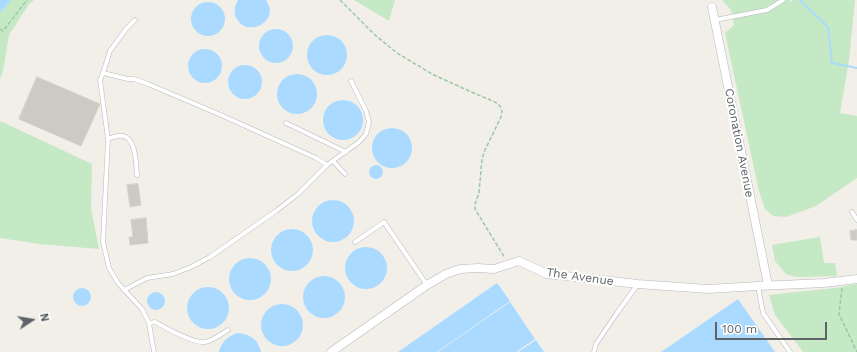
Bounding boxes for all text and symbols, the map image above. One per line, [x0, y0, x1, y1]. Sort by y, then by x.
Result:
street label: Coronation Avenue [721, 87, 757, 199]
street label: The Avenue [545, 265, 615, 289]
north arrow [12, 300, 52, 340]
text: N [37, 312, 51, 323]
scale bar [717, 314, 829, 340]
text: 100 m [722, 322, 757, 336]

